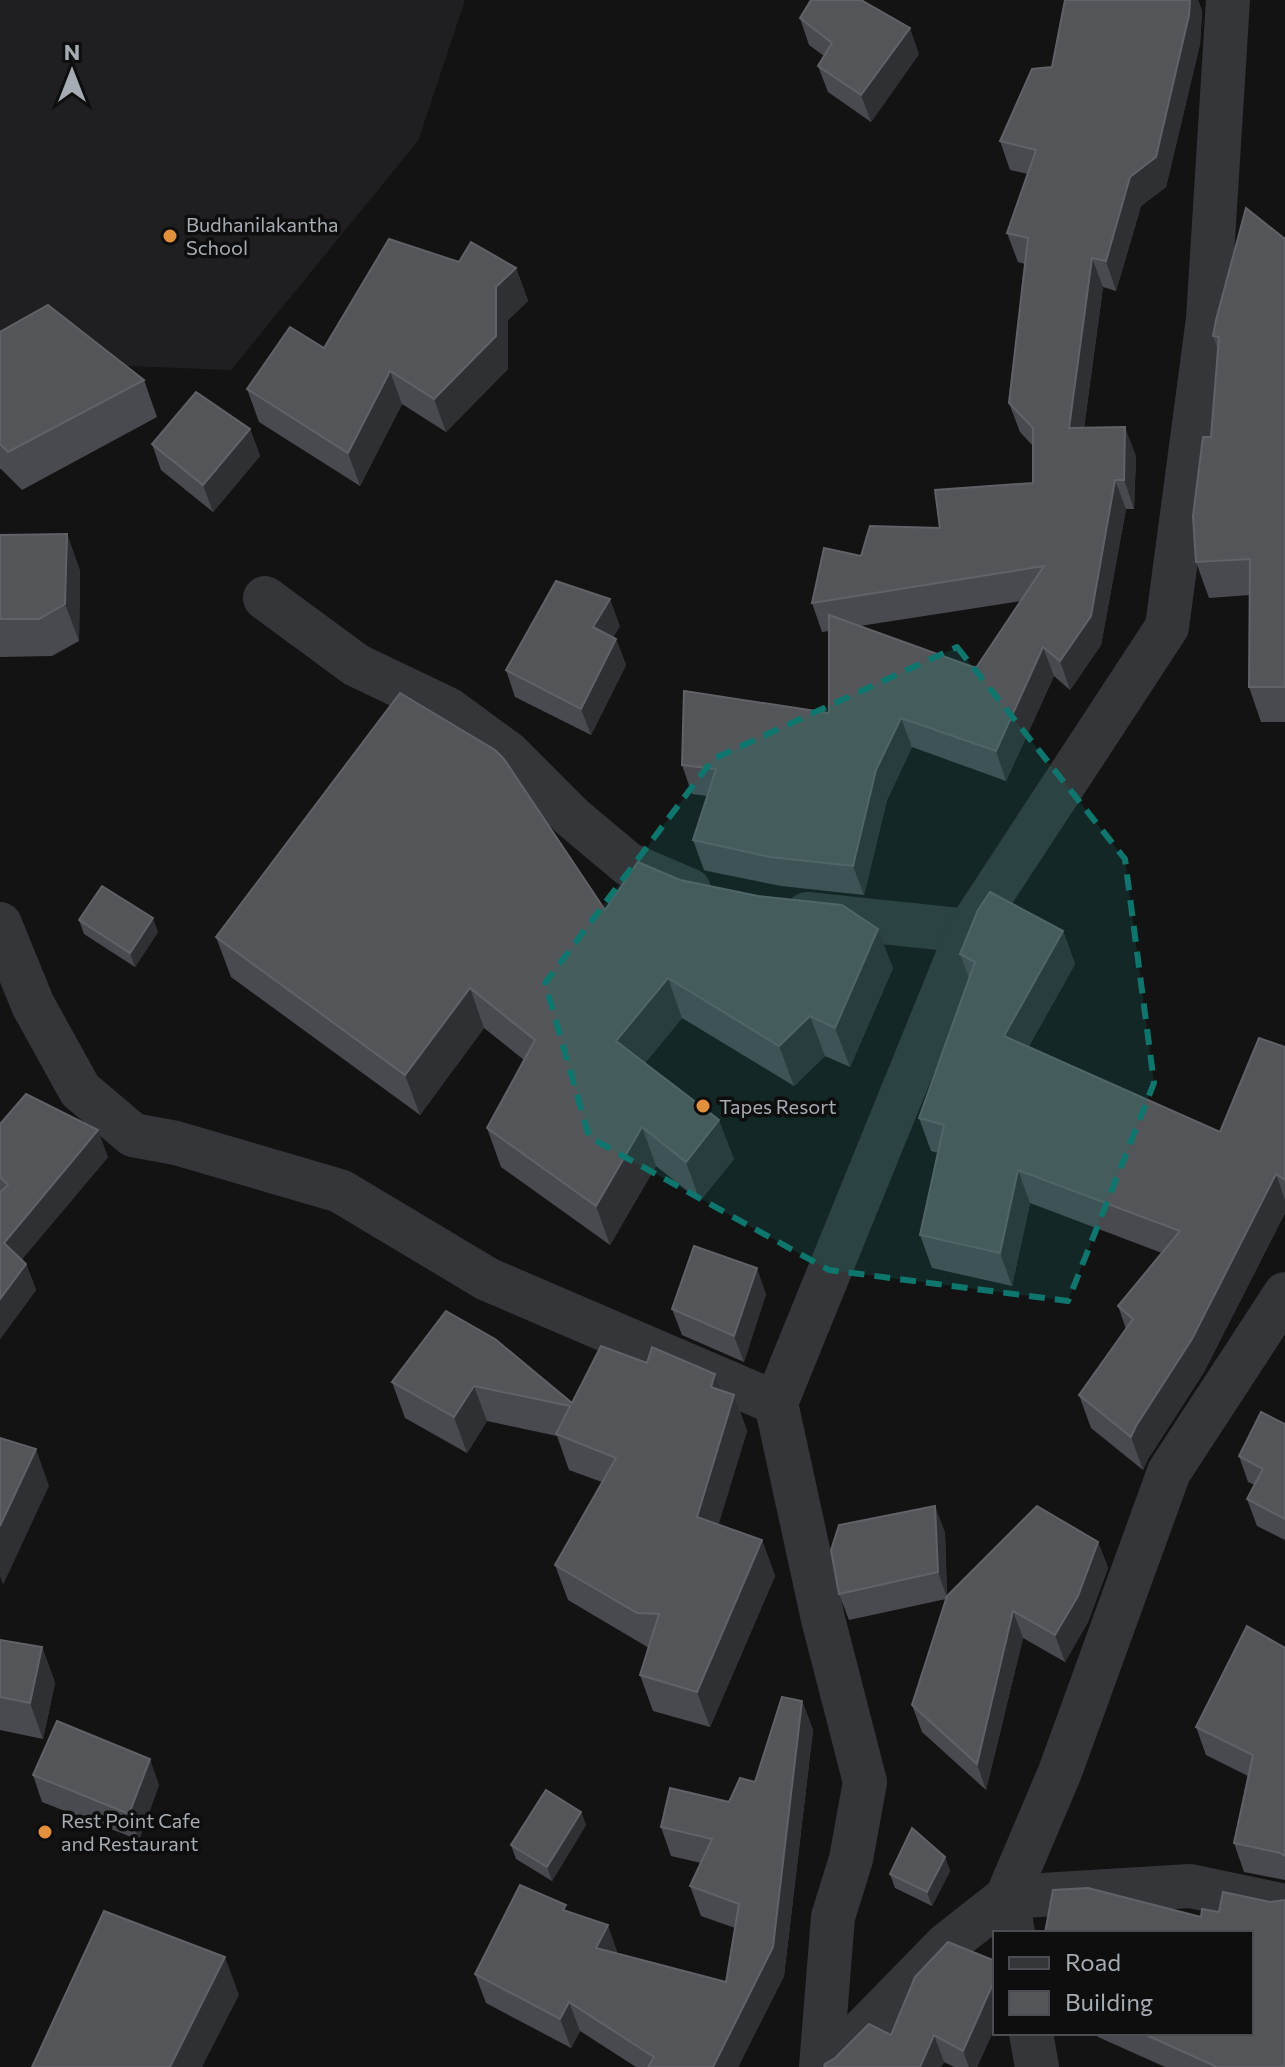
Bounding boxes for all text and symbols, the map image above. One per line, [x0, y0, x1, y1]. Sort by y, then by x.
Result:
north arrow [32, 32, 112, 112]
text: N [64, 38, 80, 65]
place label: Budhanilakantha School [186, 212, 339, 259]
marker: Budhanilakantha School [161, 227, 179, 245]
place label: Tapes Resort [719, 1094, 836, 1118]
marker: Tapes Resort [694, 1097, 712, 1115]
place label: Rest Point Cafe and Restaurant [61, 1808, 200, 1855]
marker: Rest Point Cafe and Restaurant [36, 1823, 54, 1841]
legend [993, 1931, 1253, 2035]
text: Road [1065, 1947, 1121, 1976]
text: Building [1065, 1987, 1153, 2016]

